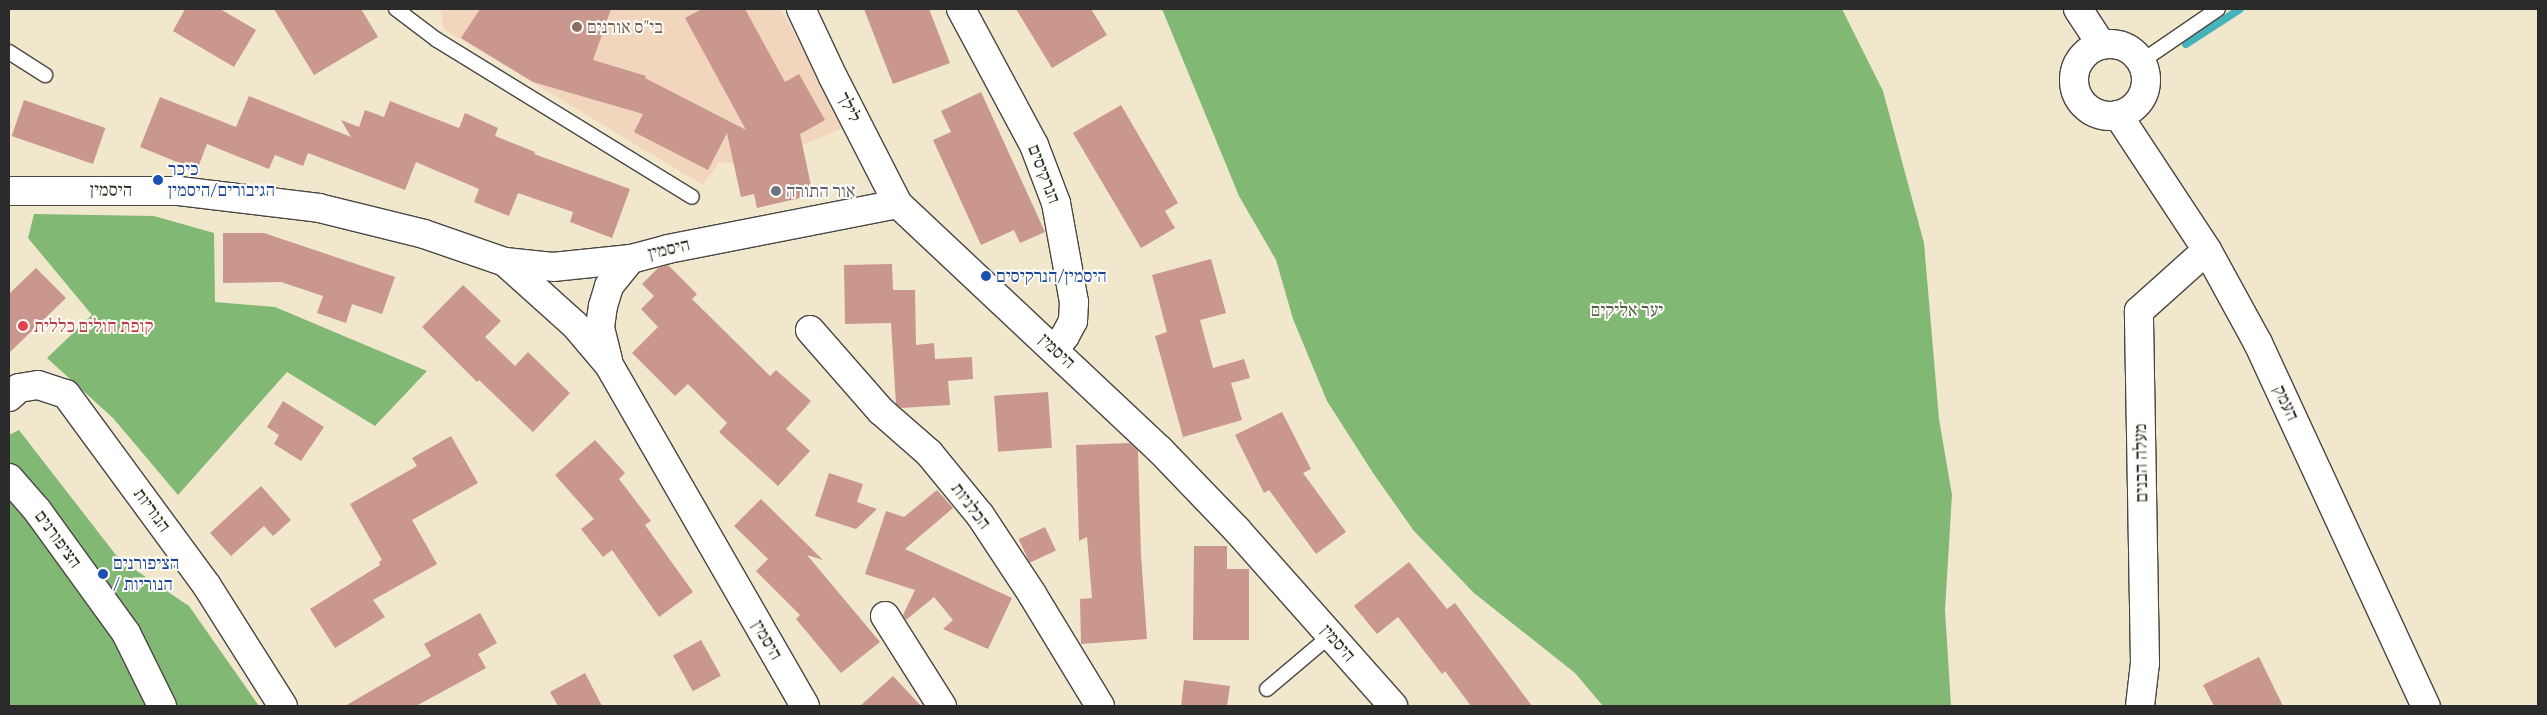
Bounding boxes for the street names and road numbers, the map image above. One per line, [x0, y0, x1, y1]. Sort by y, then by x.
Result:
street label: לילך [832, 88, 866, 126]
street label: הנרקיסים [1023, 141, 1065, 207]
street label: היסמין [90, 179, 132, 201]
street label: היסמין [646, 234, 692, 264]
street label: היסמין [1034, 329, 1080, 373]
street label: העמק [2268, 382, 2304, 424]
street label: מעלה הבנים [2130, 423, 2152, 503]
street label: הכלניות [947, 478, 995, 534]
street label: הנוריות [129, 484, 175, 536]
street label: הציפורנים [30, 506, 86, 572]
street label: היסמין [747, 616, 787, 664]
street label: היסמין [1316, 620, 1360, 666]

